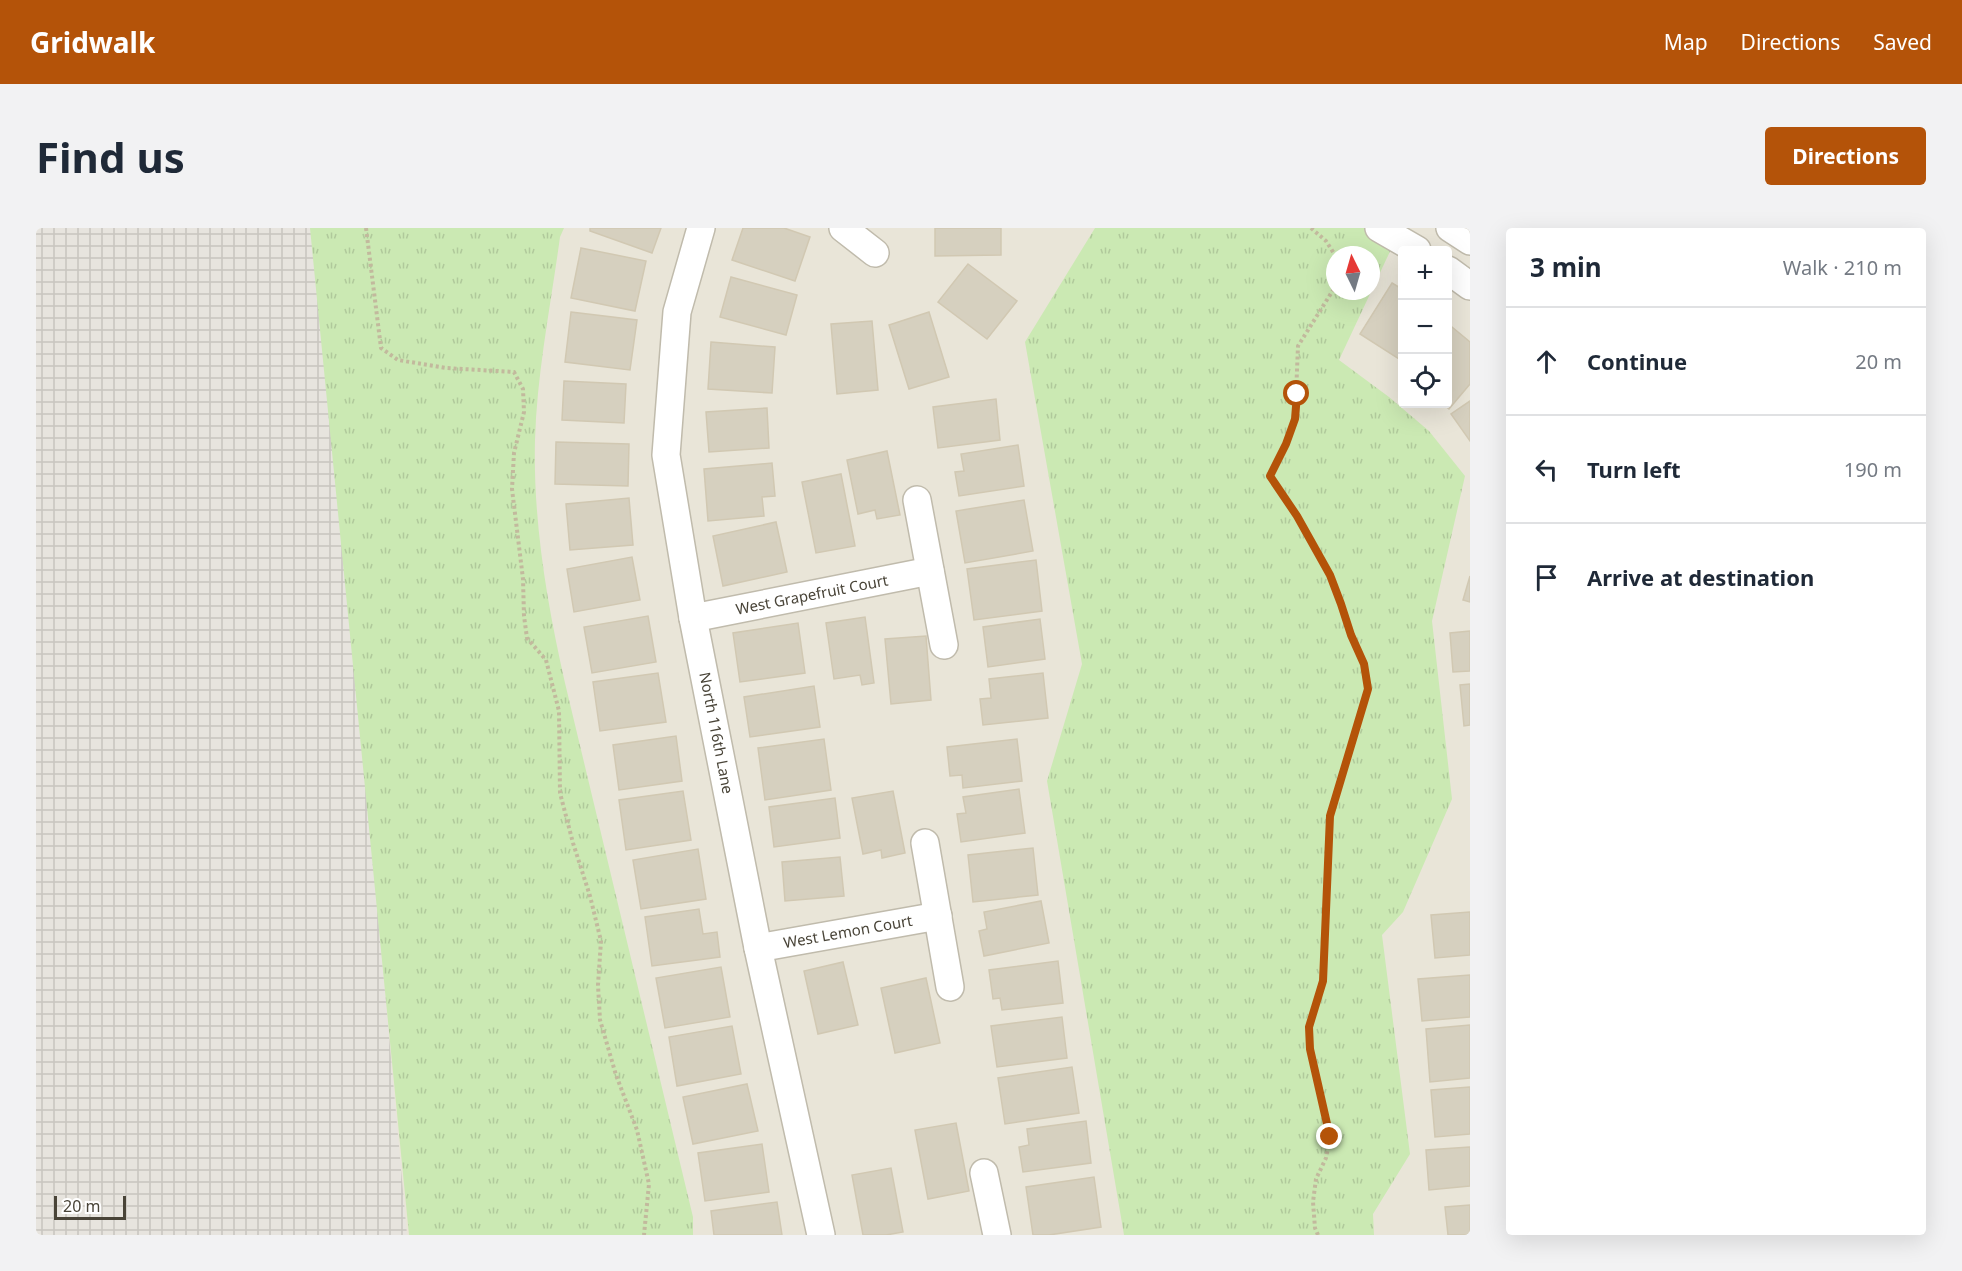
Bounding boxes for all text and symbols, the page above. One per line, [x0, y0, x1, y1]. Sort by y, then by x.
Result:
text: Gridwalk [30, 23, 155, 61]
text: Map [1664, 28, 1708, 56]
text: Directions [1741, 28, 1840, 56]
text: Saved [1873, 28, 1932, 56]
button: Directions [1765, 127, 1926, 185]
text: Find us [36, 128, 185, 185]
north arrow [1326, 246, 1380, 300]
map controls [1398, 246, 1452, 408]
button: + [1398, 246, 1452, 300]
text: 3 min [1530, 249, 1602, 285]
text: Walk · 210 m [1783, 254, 1902, 281]
button: − [1398, 300, 1452, 354]
icon: ahead [1530, 345, 1563, 378]
text: Continue [1587, 346, 1687, 376]
text: 20 m [1855, 348, 1902, 375]
button: locate [1398, 354, 1452, 408]
route start [1283, 380, 1309, 406]
icon: left [1530, 453, 1563, 486]
text: Turn left [1587, 454, 1681, 484]
text: 190 m [1844, 456, 1902, 483]
icon: arrive [1530, 561, 1563, 594]
text: Arrive at destination [1587, 562, 1814, 592]
street label: West Grapefruit Court [734, 569, 890, 619]
street label: North 116th Lane [695, 670, 739, 795]
street label: West Lemon Court [782, 910, 914, 952]
route end [1316, 1123, 1342, 1149]
scale bar [54, 1193, 126, 1220]
text: 20 m [63, 1195, 100, 1217]

